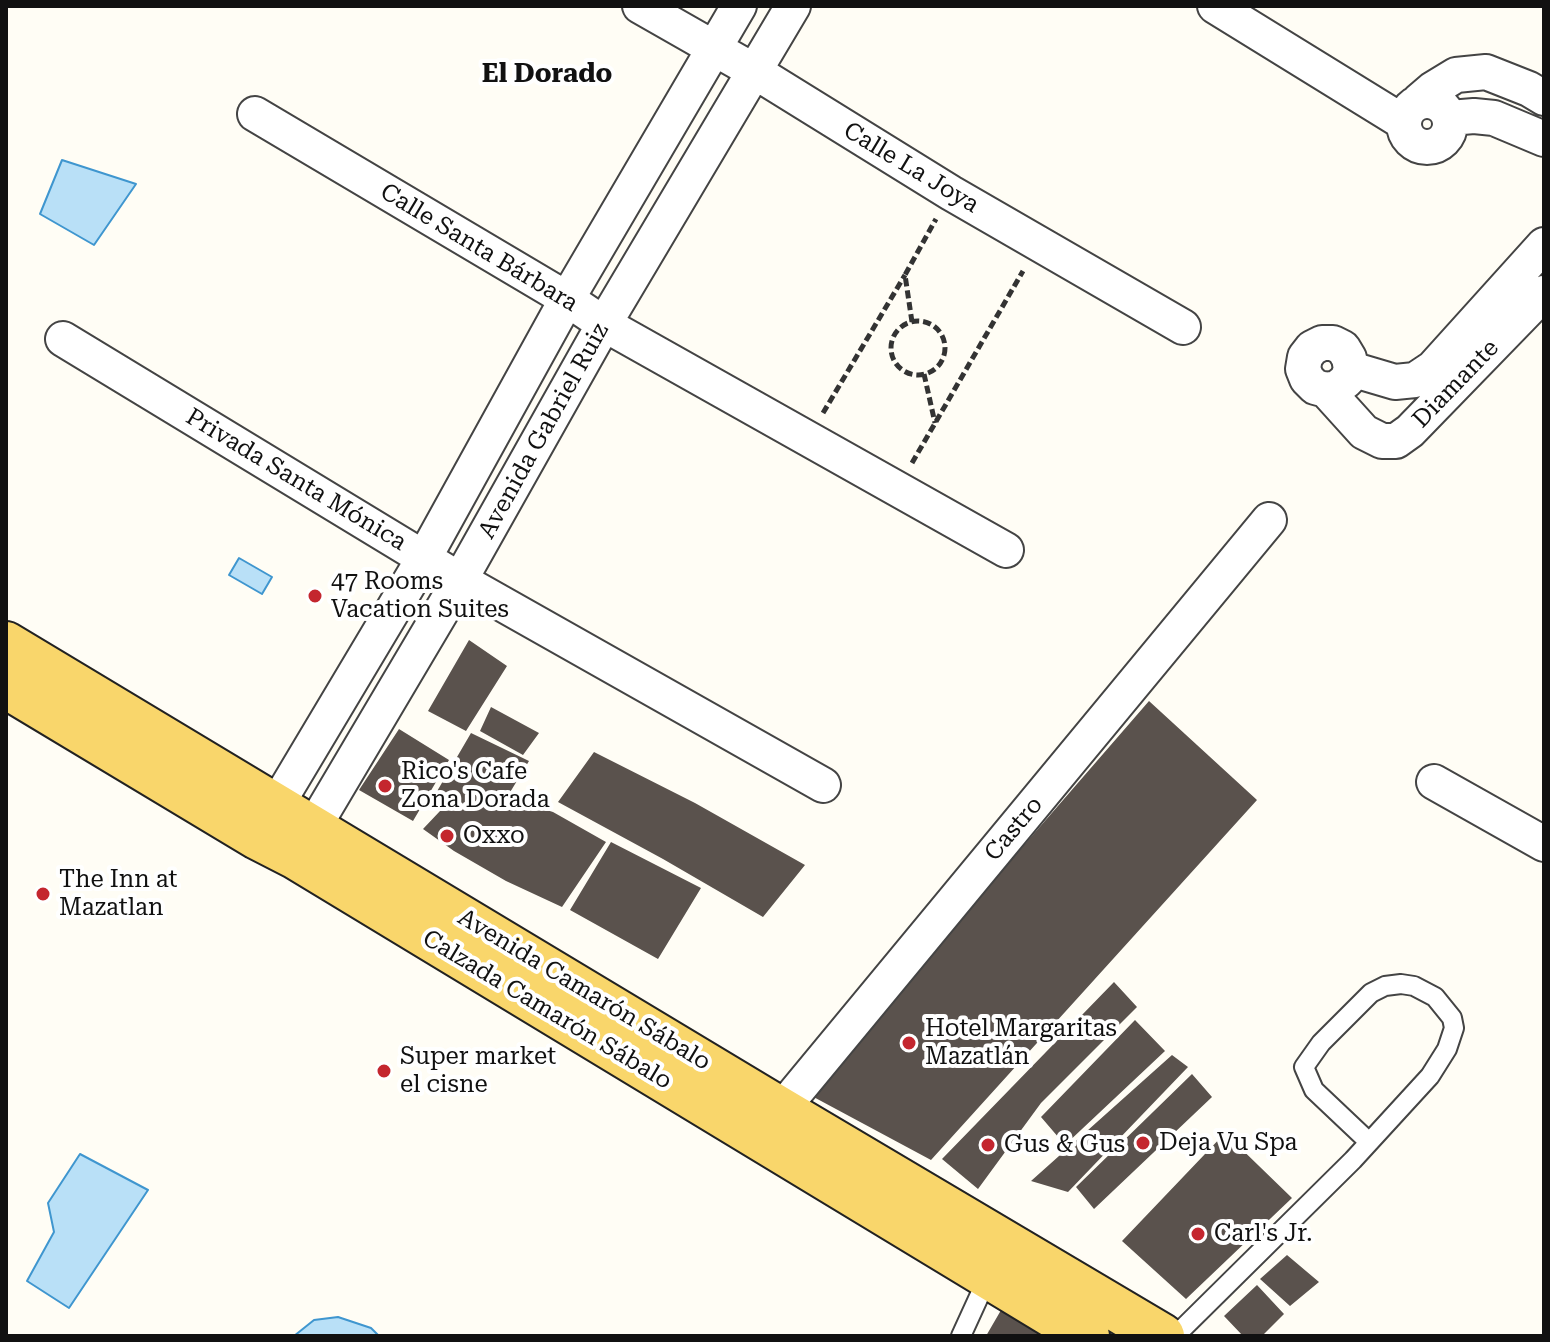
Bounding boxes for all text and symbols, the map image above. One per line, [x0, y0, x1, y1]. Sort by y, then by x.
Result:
district label: El Dorado [482, 58, 612, 90]
street label: Calle La Joya [838, 116, 984, 220]
street label: Calle Santa Bárbara [375, 178, 583, 318]
street label: Avenida Gabriel Ruiz [473, 318, 615, 544]
street label: Diamante [1407, 334, 1505, 434]
street label: Privada Santa Mónica [181, 403, 411, 557]
place label: 47 Rooms Vacation Suites [331, 568, 509, 624]
marker: 47 Rooms Vacation Suites [306, 587, 324, 605]
place label: Rico's Cafe Zona Dorada [401, 758, 550, 814]
marker: Rico's Cafe Zona Dorada [376, 777, 394, 795]
street label: Castro [979, 791, 1049, 867]
place label: Oxxo [463, 822, 525, 850]
marker: Oxxo [438, 827, 456, 845]
place label: The Inn at Mazatlan [59, 866, 178, 922]
marker: The Inn at Mazatlan [34, 885, 52, 903]
street label: Avenida Camarón Sábalo [452, 903, 716, 1077]
street label: Calzada Camarón Sábalo [417, 924, 677, 1096]
place label: Hotel Margaritas Mazatlán [925, 1015, 1117, 1071]
marker: Hotel Margaritas Mazatlán [900, 1034, 918, 1052]
place label: Super market el cisne [400, 1043, 556, 1099]
marker: Super market el cisne [375, 1062, 393, 1080]
place label: Deja Vu Spa [1159, 1129, 1298, 1157]
place label: Gus & Gus [1004, 1131, 1125, 1159]
marker: Deja Vu Spa [1134, 1134, 1152, 1152]
marker: Gus & Gus [979, 1136, 997, 1154]
place label: Carl's Jr. [1214, 1220, 1312, 1248]
marker: Carl's Jr. [1189, 1225, 1207, 1243]

